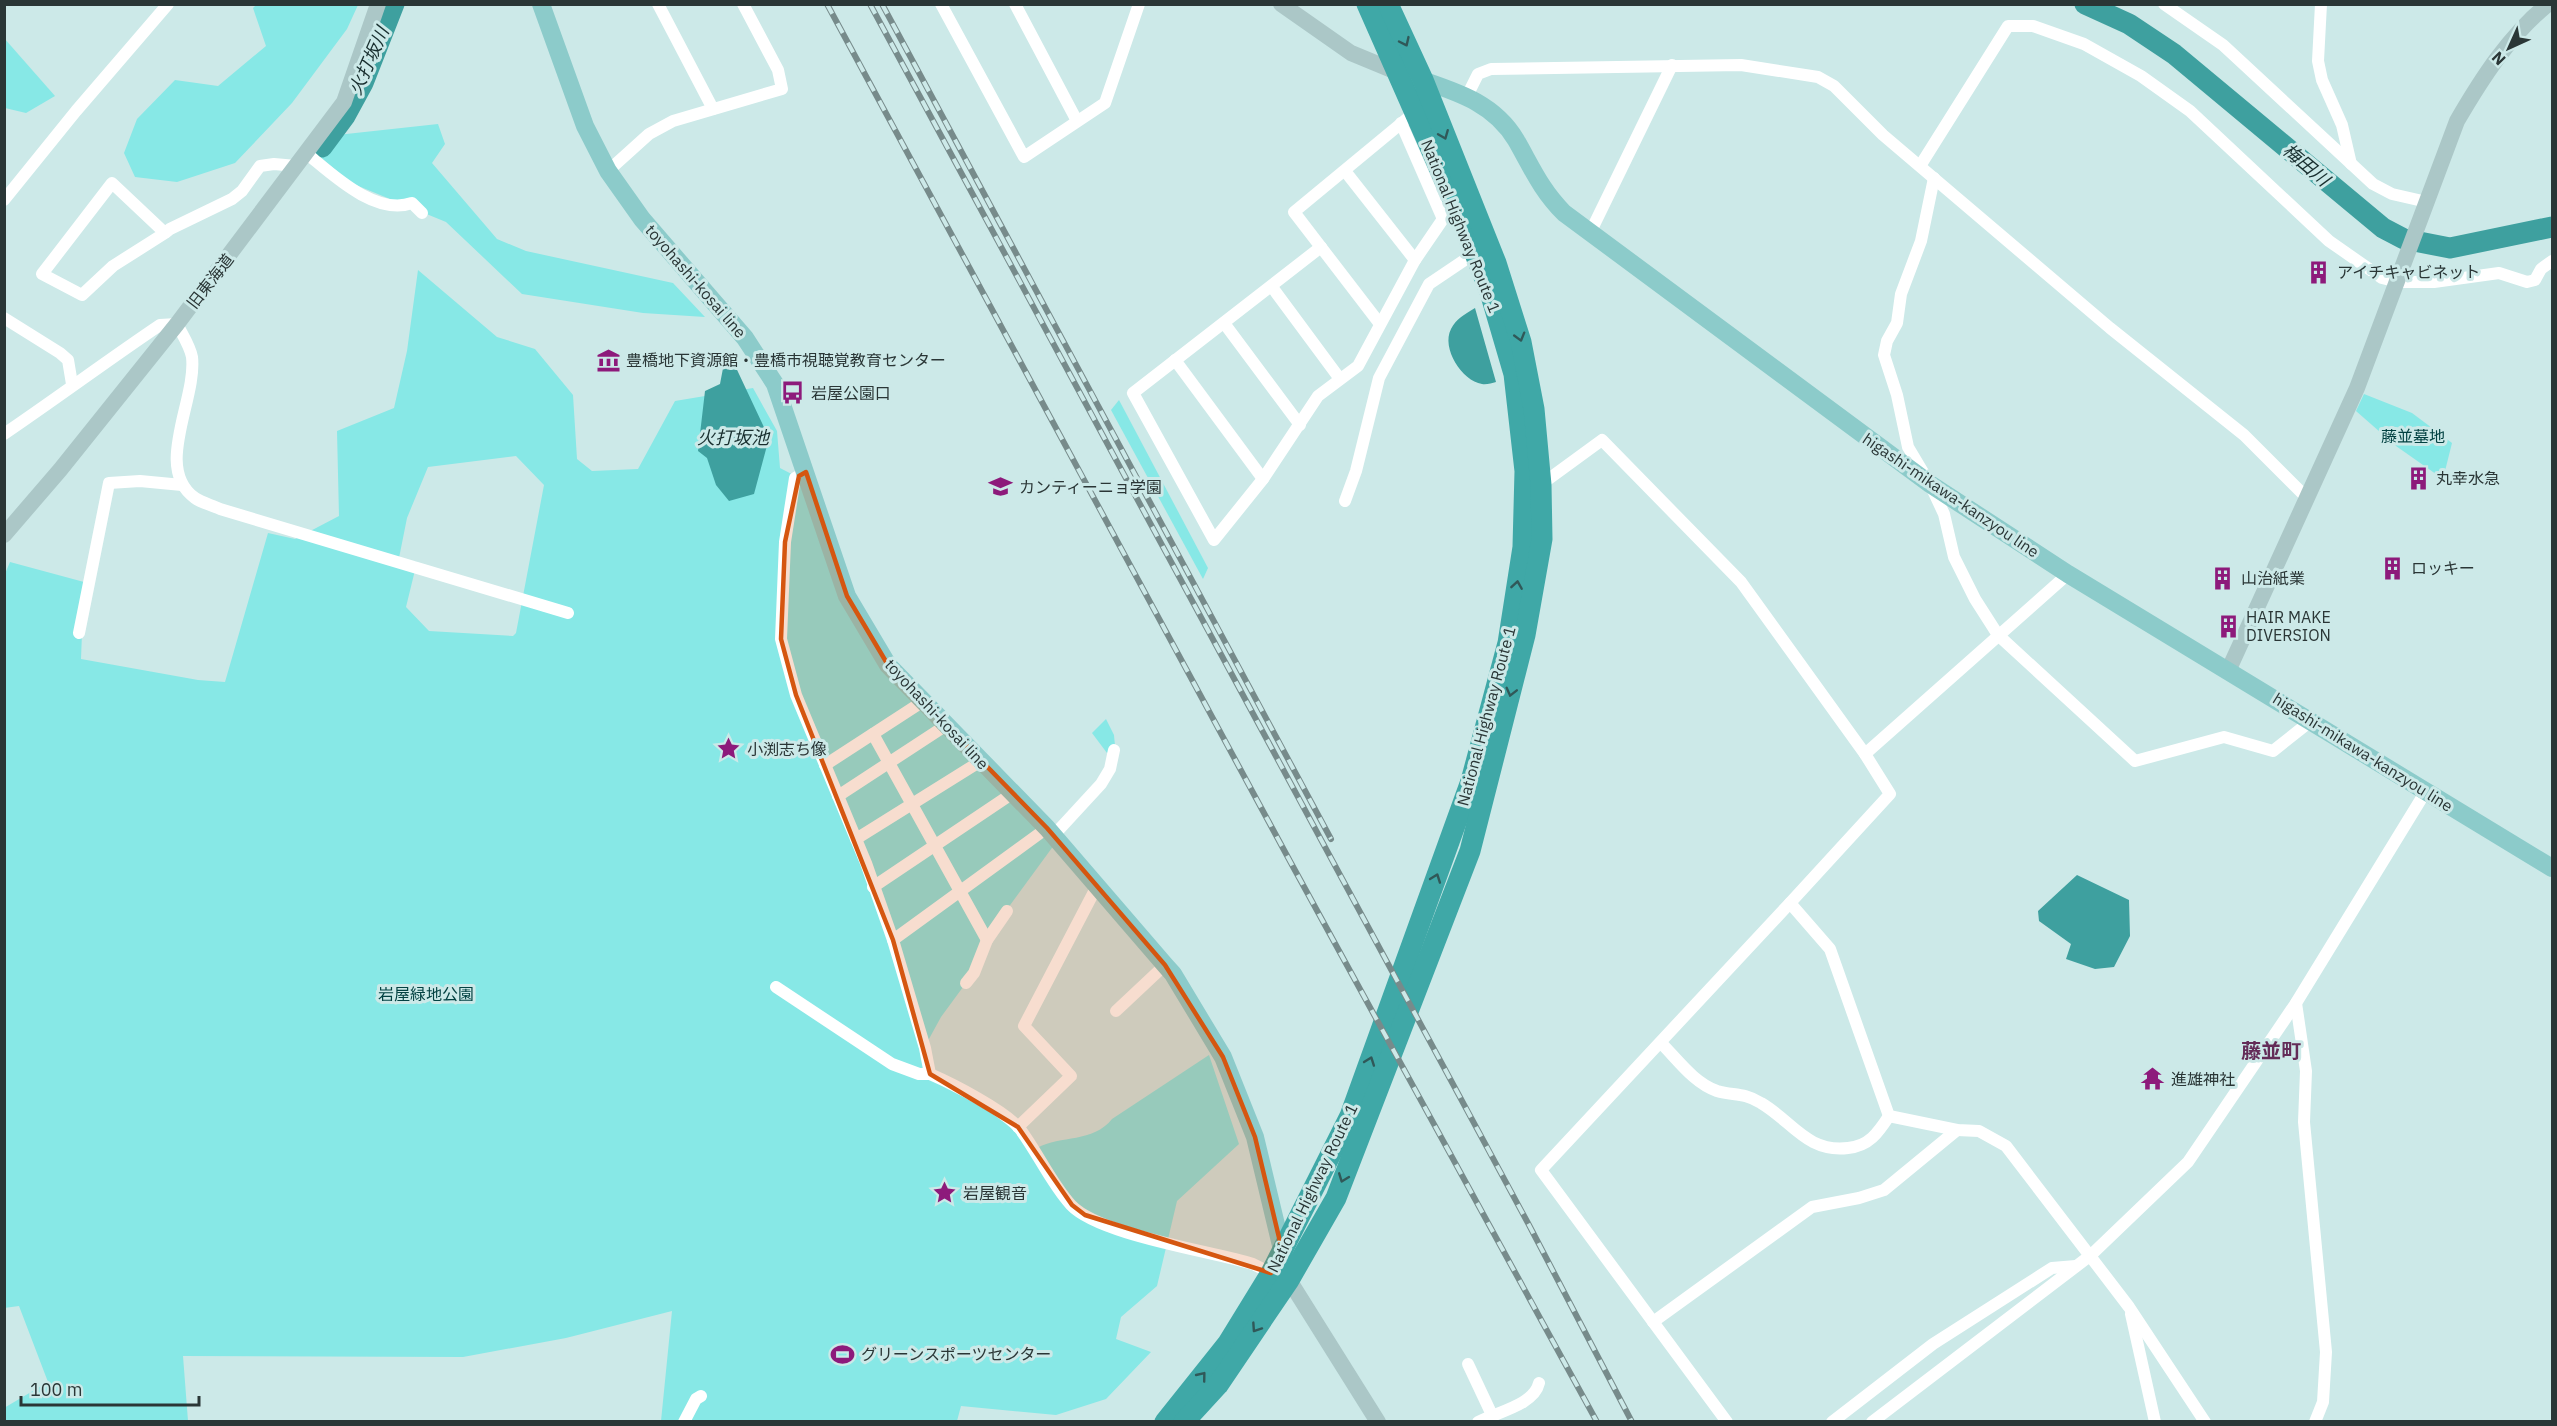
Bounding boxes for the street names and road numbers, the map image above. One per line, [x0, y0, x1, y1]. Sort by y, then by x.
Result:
street label: National Highway Route 1 [1417, 136, 1505, 316]
street label: toyohashi-kosai line [641, 220, 751, 342]
street label: 旧東海道 [182, 250, 238, 312]
street label: higashi-mikawa-kanzyou line [1859, 428, 2043, 562]
street label: National Highway Route 1 [1452, 624, 1520, 808]
street label: toyohashi-kosai line [881, 655, 993, 774]
street label: higashi-mikawa-kanzyou line [2269, 688, 2457, 816]
street label: National Highway Route 1 [1262, 1100, 1362, 1276]

